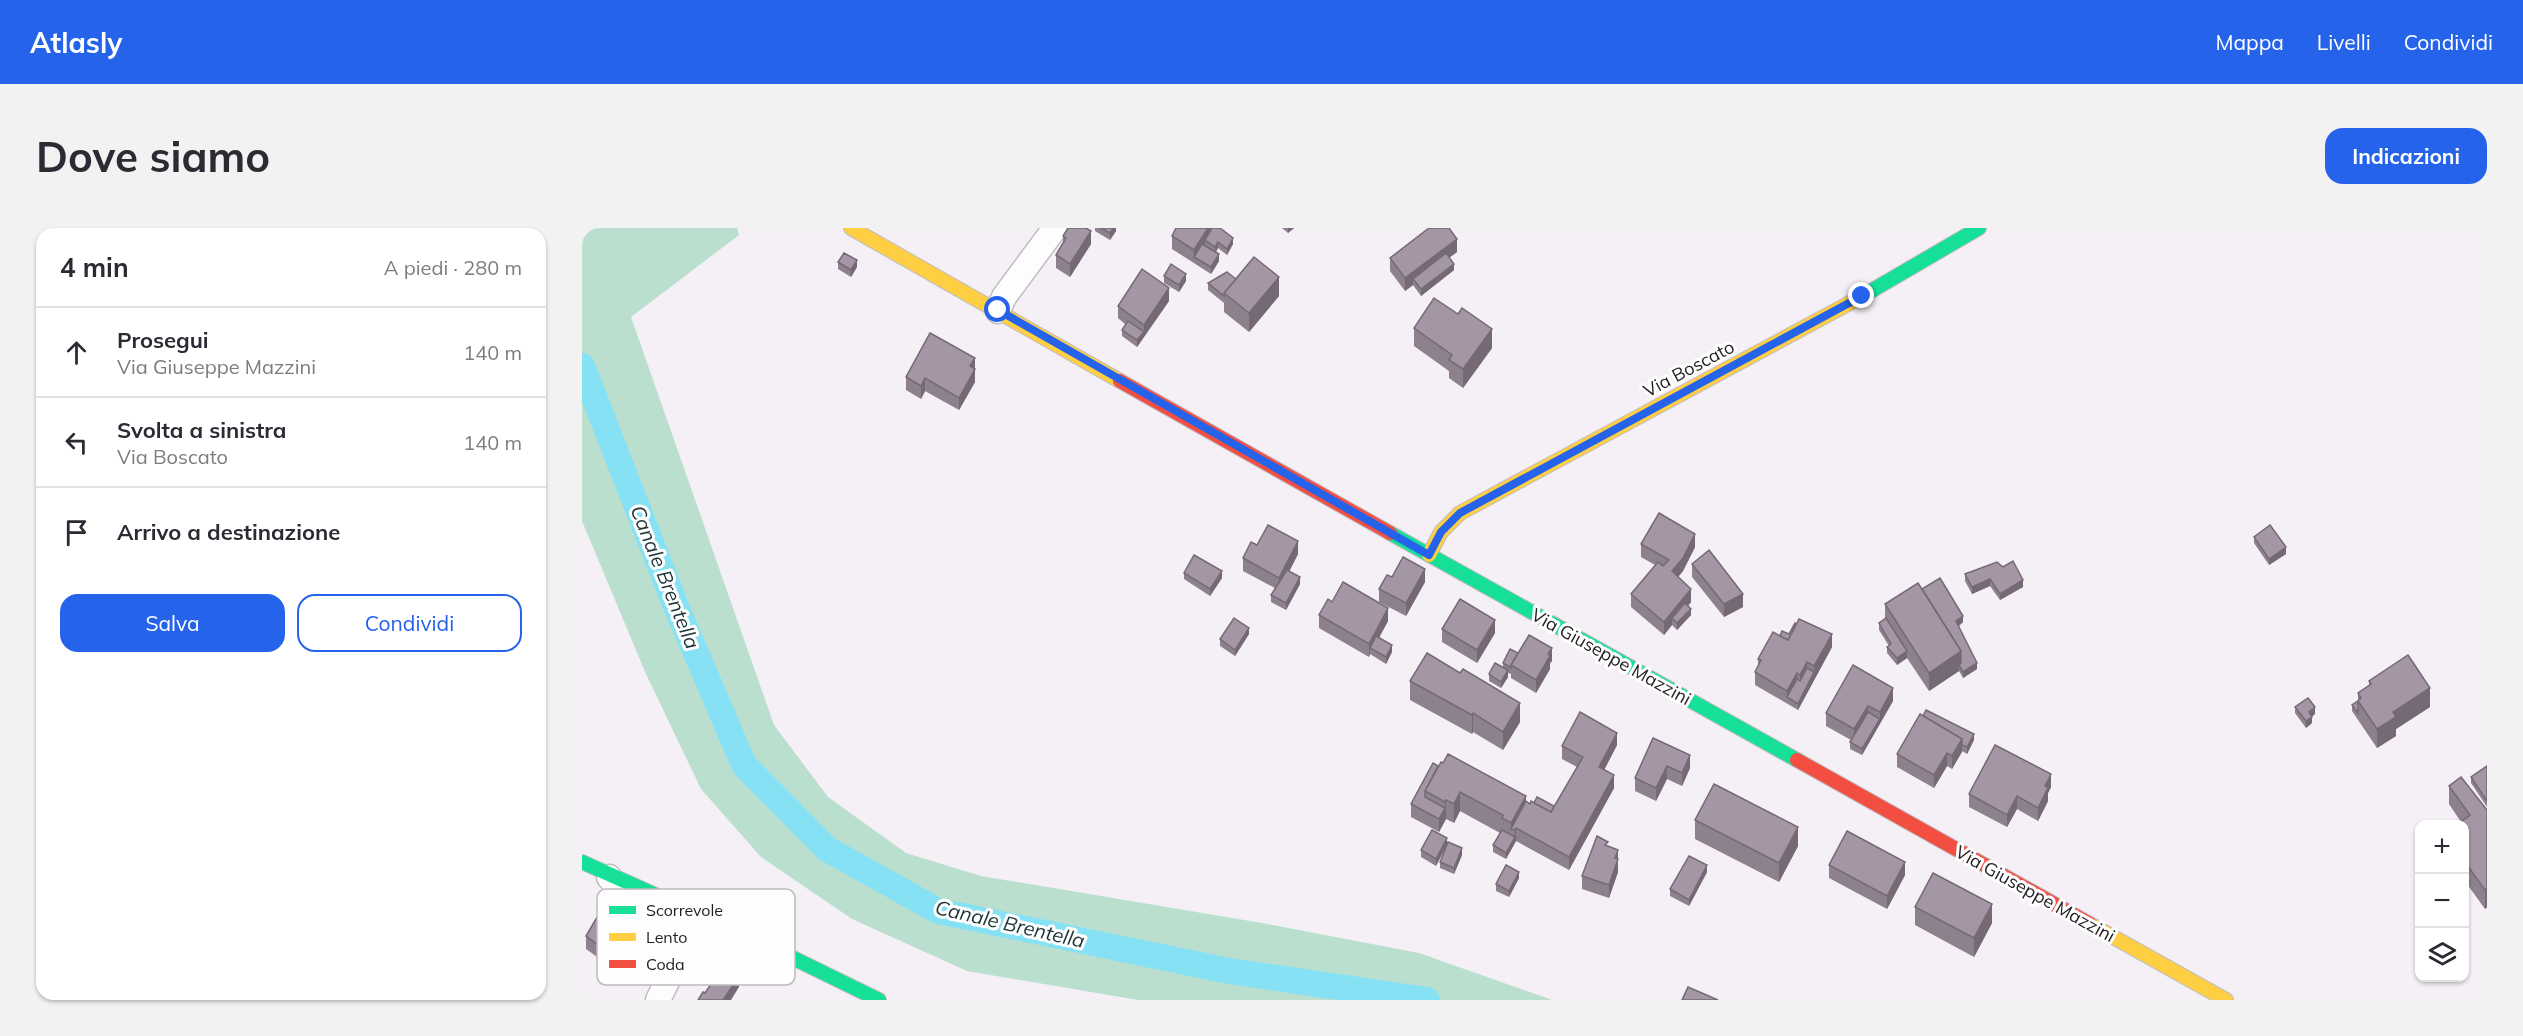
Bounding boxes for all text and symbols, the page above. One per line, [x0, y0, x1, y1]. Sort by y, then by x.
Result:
text: Atlasly [30, 25, 122, 60]
text: Mappa [2215, 29, 2284, 55]
text: Livelli [2317, 29, 2371, 55]
text: Condividi [2404, 29, 2493, 55]
button: Indicazioni [2325, 128, 2487, 184]
text: Dove siamo [36, 130, 270, 183]
text: 4 min [60, 251, 129, 284]
text: A piedi · 280 m [384, 255, 522, 280]
route end [1848, 282, 1874, 308]
route start [984, 296, 1010, 322]
text: Prosegui [117, 326, 209, 354]
street label: Via Boscato [1639, 335, 1738, 402]
icon: ahead [60, 336, 93, 369]
text: 140 m [463, 340, 522, 365]
text: Via Giuseppe Mazzini [117, 354, 316, 379]
text: Svolta a sinistra [117, 416, 286, 444]
icon: left [60, 426, 93, 459]
text: 140 m [463, 430, 522, 455]
text: Via Boscato [117, 444, 228, 469]
water label: Canale Brentella [625, 501, 706, 652]
icon: arrive [60, 516, 93, 549]
text: Arrivo a destinazione [117, 518, 340, 546]
button: Salva [60, 594, 285, 652]
button: Condividi [297, 594, 522, 652]
street label: Via Giuseppe Mazzini [1527, 603, 1695, 710]
map controls [2415, 820, 2469, 982]
button: + [2415, 820, 2469, 874]
street label: Via Giuseppe Mazzini [1951, 840, 2119, 947]
button: − [2415, 874, 2469, 928]
legend [597, 889, 795, 985]
water label: Canale Brentella [933, 894, 1087, 953]
text: Scorrevole [646, 900, 723, 920]
text: Lento [646, 927, 687, 947]
button: layers [2415, 928, 2469, 982]
text: Coda [646, 954, 685, 974]

